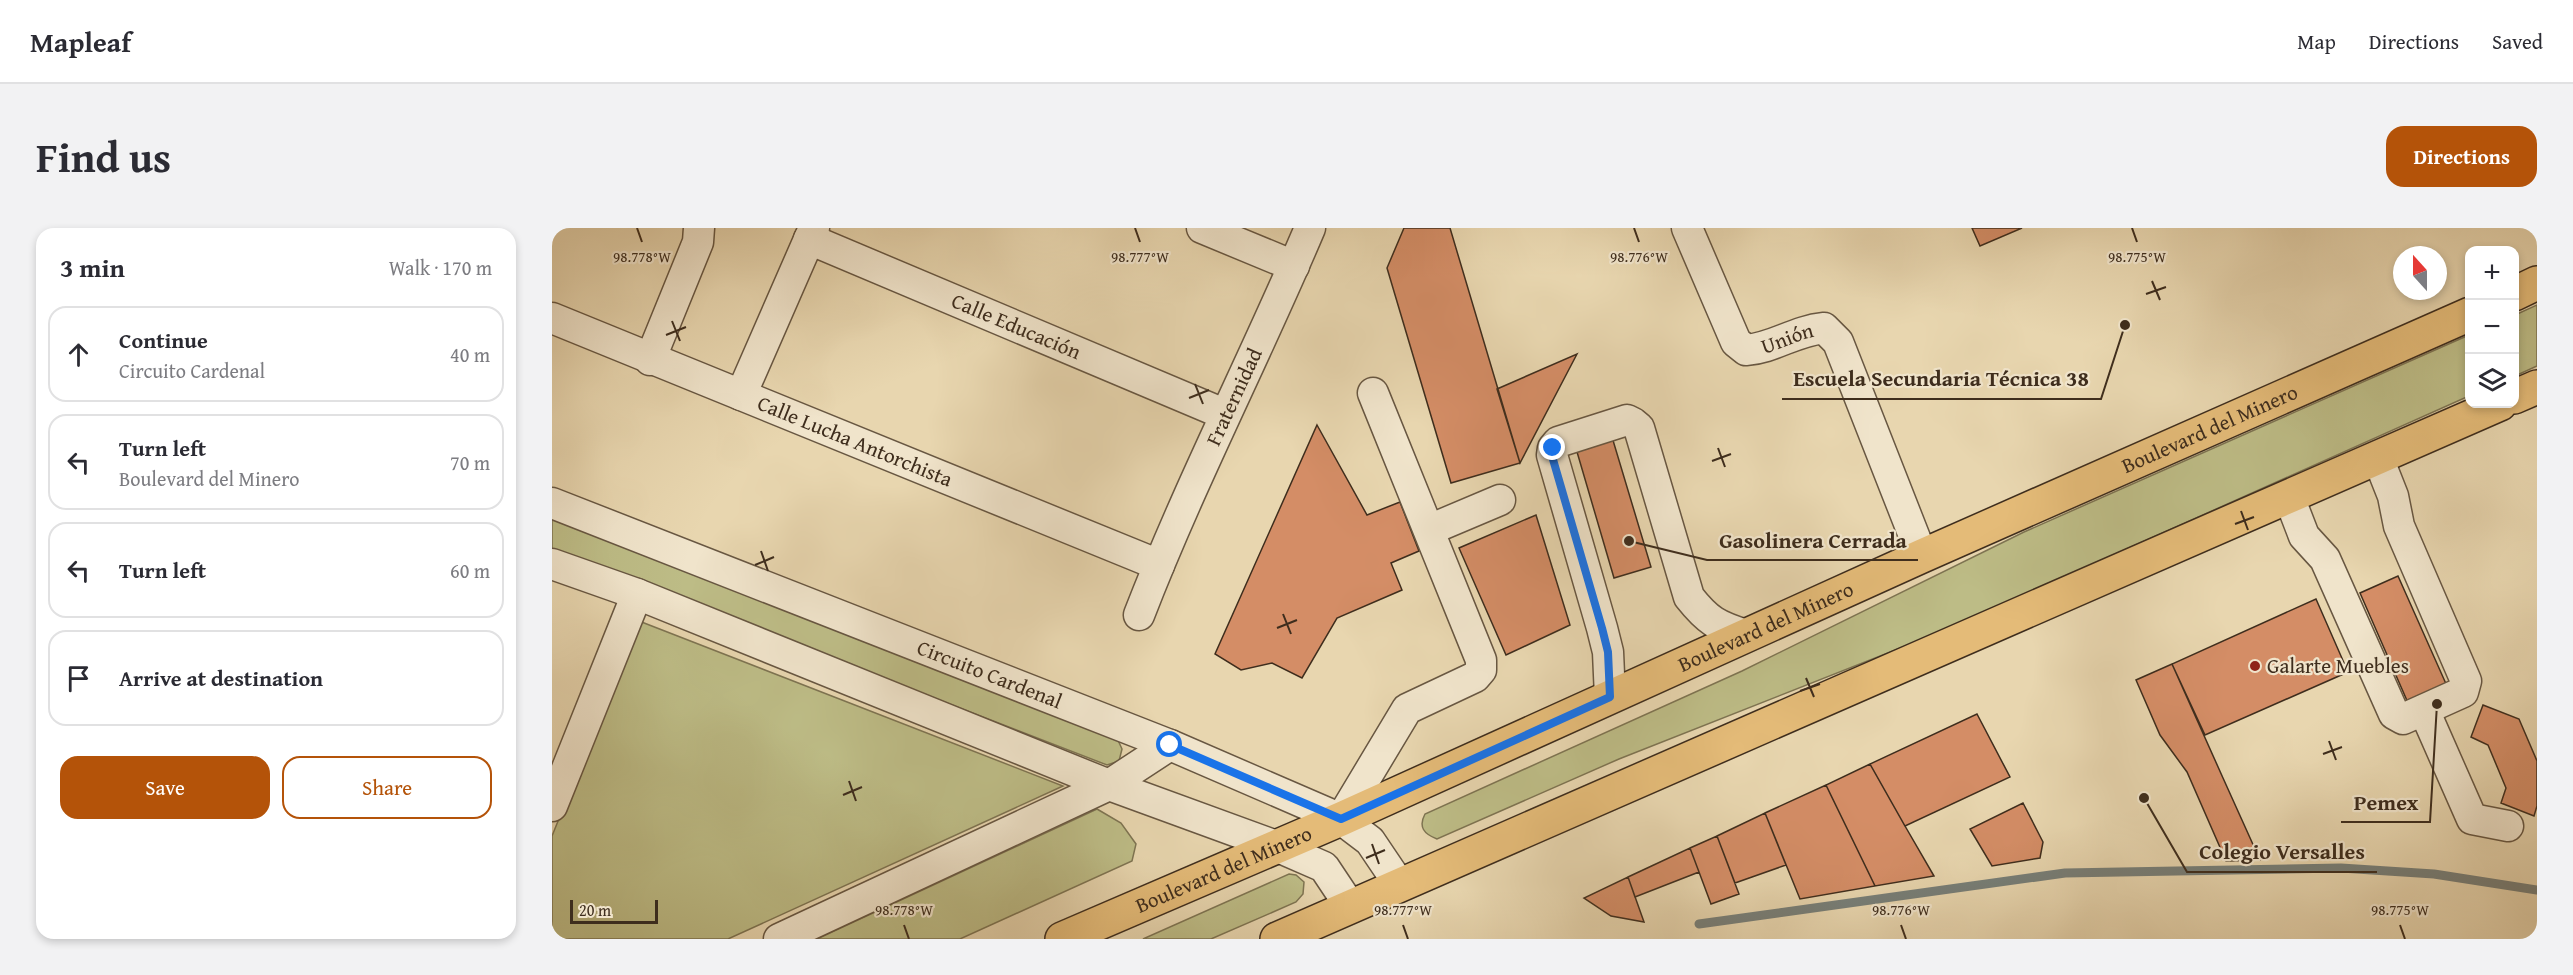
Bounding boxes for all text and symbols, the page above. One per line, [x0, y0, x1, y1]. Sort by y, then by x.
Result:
text: Mapleaf [30, 21, 131, 62]
text: Map [2297, 26, 2336, 57]
text: Directions [2369, 26, 2459, 57]
text: Saved [2492, 26, 2543, 57]
text: Find us [36, 126, 171, 187]
button: Directions [2386, 126, 2537, 187]
text: 98.778°W [613, 246, 671, 267]
text: 98.777°W [1111, 246, 1169, 267]
text: 98.776°W [1610, 246, 1668, 267]
text: 98.775°W [2108, 246, 2166, 267]
north arrow [2393, 246, 2447, 300]
map controls [2465, 246, 2519, 408]
button: + [2465, 246, 2519, 300]
text: 3 min [60, 248, 125, 287]
text: Walk · 170 m [389, 253, 492, 282]
street label: Calle Educación [947, 285, 1086, 367]
button: − [2465, 300, 2519, 354]
street label: Unión [1757, 314, 1817, 362]
text: Continue [119, 324, 208, 356]
icon: ahead [62, 338, 95, 371]
text: 40 m [450, 340, 490, 369]
street label: Fraternidad [1198, 342, 1270, 451]
button: layers [2465, 354, 2519, 408]
text: Circuito Cardenal [119, 356, 265, 385]
callout: Escuela Secundaria Técnica 38 [1782, 359, 2101, 399]
text: Escuela Secundaria Técnica 38 [1793, 362, 2089, 394]
street label: Boulevard del Minero [2117, 376, 2302, 481]
street label: Calle Lucha Antorchista [753, 387, 957, 494]
text: Turn left [119, 432, 206, 464]
route end [1539, 434, 1565, 460]
icon: left [62, 446, 95, 479]
text: 70 m [450, 448, 490, 477]
text: Boulevard del Minero [119, 464, 299, 493]
callout: Gasolinera Cerrada [1707, 520, 1918, 560]
text: Gasolinera Cerrada [1719, 524, 1908, 556]
icon: left [62, 554, 95, 587]
text: Turn left [119, 554, 206, 586]
text: 60 m [450, 556, 490, 585]
street label: Boulevard del Minero [1673, 573, 1858, 679]
street label: Circuito Cardenal [913, 631, 1067, 716]
place label: Galarte Muebles [2267, 650, 2409, 681]
marker: Galarte Muebles [2248, 659, 2262, 673]
icon: arrive [62, 662, 95, 695]
text: Arrive at destination [119, 662, 323, 694]
route start [1156, 731, 1182, 757]
button: Save [60, 756, 270, 819]
button: Share [282, 756, 492, 819]
callout: Pemex [2341, 782, 2430, 822]
text: Pemex [2354, 786, 2419, 818]
street label: Boulevard del Minero [1130, 817, 1317, 921]
callout: Colegio Versalles [2187, 832, 2377, 872]
text: Colegio Versalles [2199, 835, 2365, 867]
scale bar [570, 897, 658, 924]
text: 20 m [579, 898, 611, 922]
text: 98.778°W [875, 899, 933, 920]
text: 98.777°W [1374, 899, 1432, 920]
text: 98.776°W [1872, 899, 1930, 920]
text: 98.775°W [2371, 899, 2429, 920]

